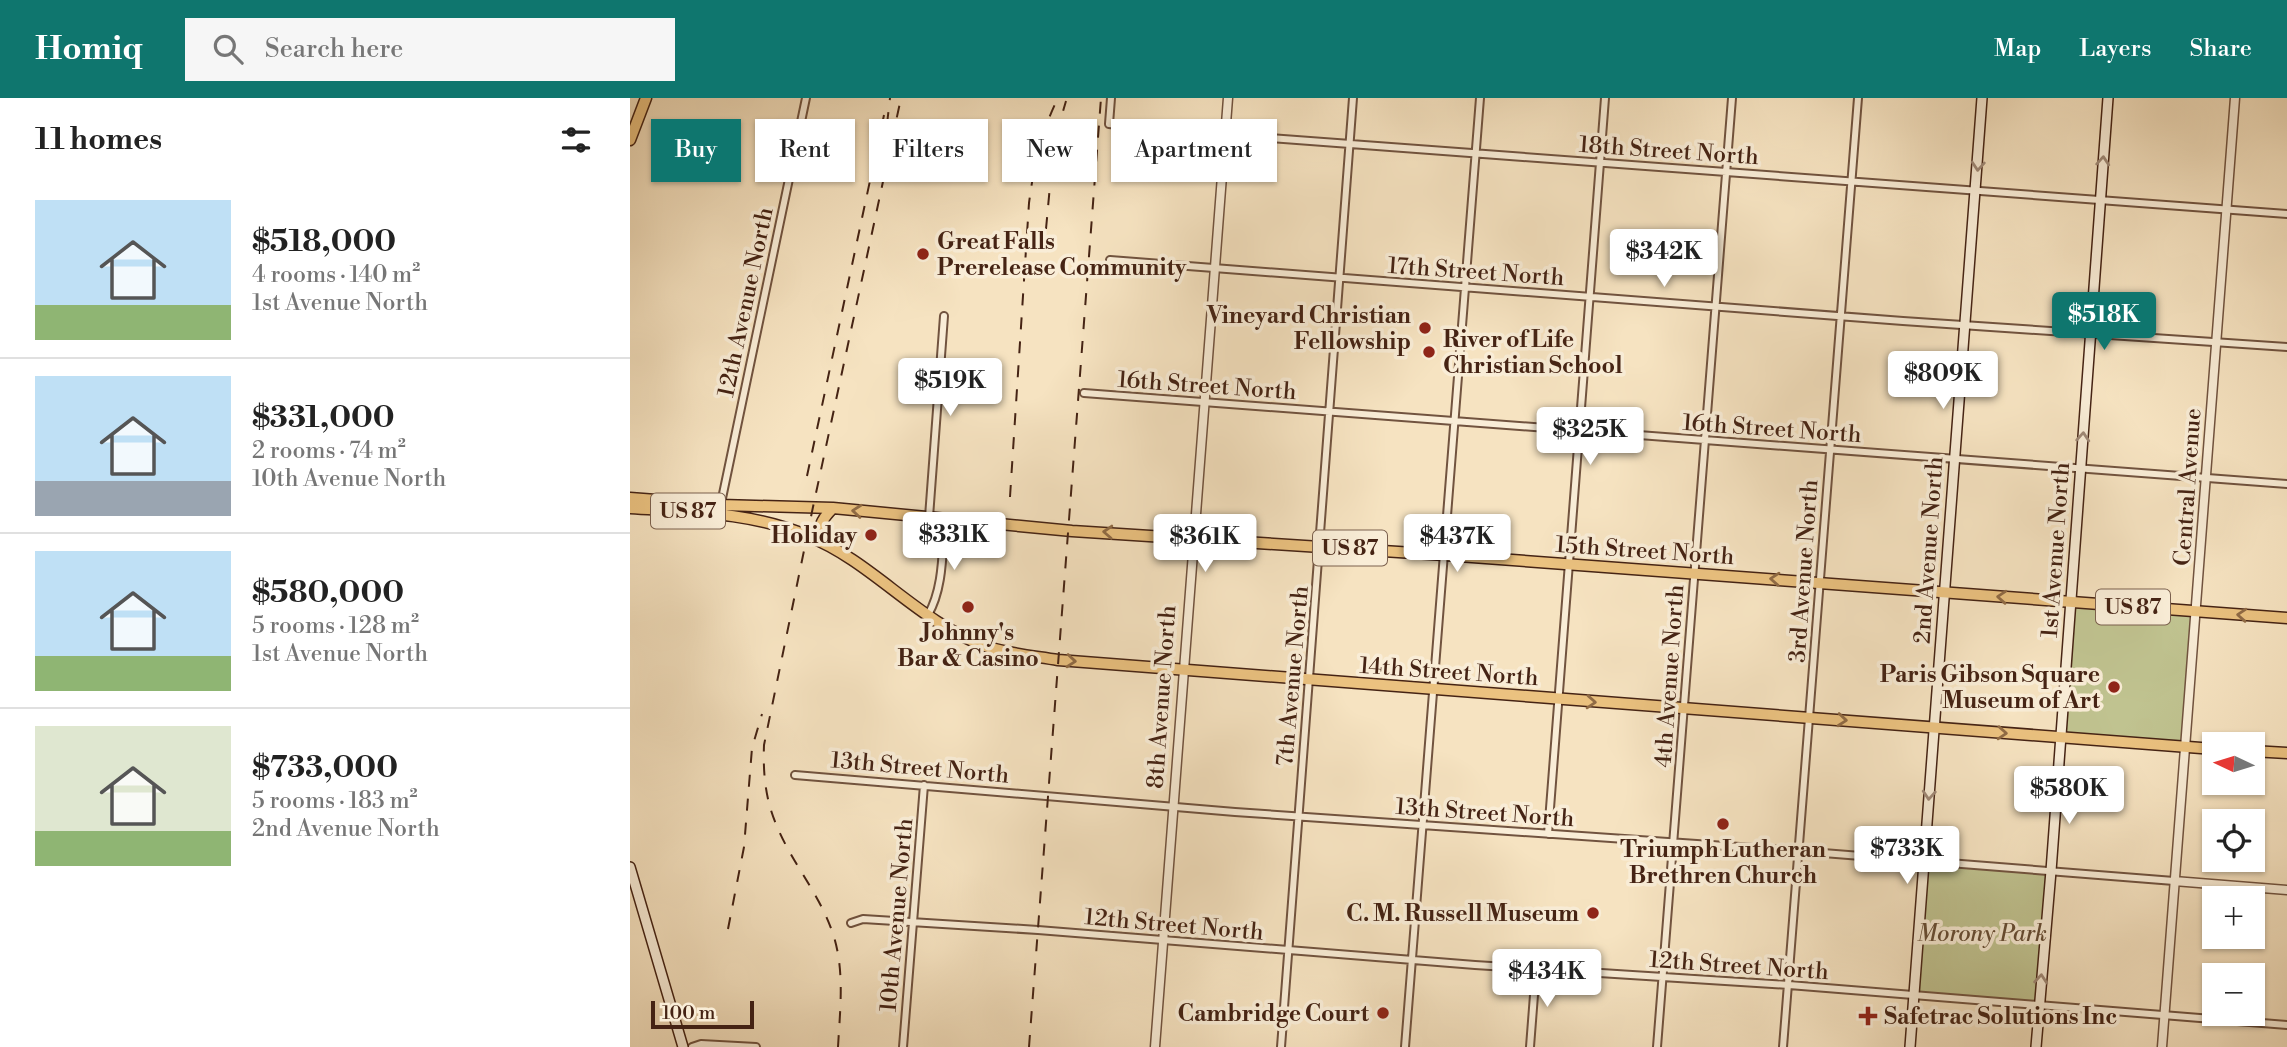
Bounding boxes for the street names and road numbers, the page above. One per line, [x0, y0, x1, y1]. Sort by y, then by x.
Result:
street label: 18th Street North [1578, 131, 1760, 171]
street label: 12th Avenue North [712, 204, 780, 400]
street label: 17th Street North [1387, 252, 1565, 292]
street label: 16th Street North [1116, 366, 1298, 406]
street label: Central Avenue [2169, 407, 2207, 567]
street label: 16th Street North [1681, 409, 1863, 449]
street label: 2nd Avenue North [1908, 455, 1950, 645]
street label: 1st Avenue North [2036, 461, 2076, 639]
street label: 3rd Avenue North [1784, 478, 1824, 663]
road number: US 87 [651, 494, 725, 528]
road number: US 87 [1313, 531, 1387, 566]
street label: 15th Street North [1555, 531, 1736, 571]
street label: 4th Avenue North [1650, 583, 1690, 769]
street label: 7th Avenue North [1271, 584, 1315, 768]
road number: US 87 [2096, 589, 2170, 624]
street label: 8th Avenue North [1142, 604, 1182, 790]
street label: 14th Street North [1359, 652, 1540, 692]
street label: 13th Street North [829, 746, 1011, 790]
street label: 13th Street North [1395, 793, 1576, 833]
street label: 10th Avenue North [875, 817, 919, 1013]
street label: 12th Street North [1083, 903, 1265, 947]
street label: 12th Street North [1648, 946, 1830, 986]

